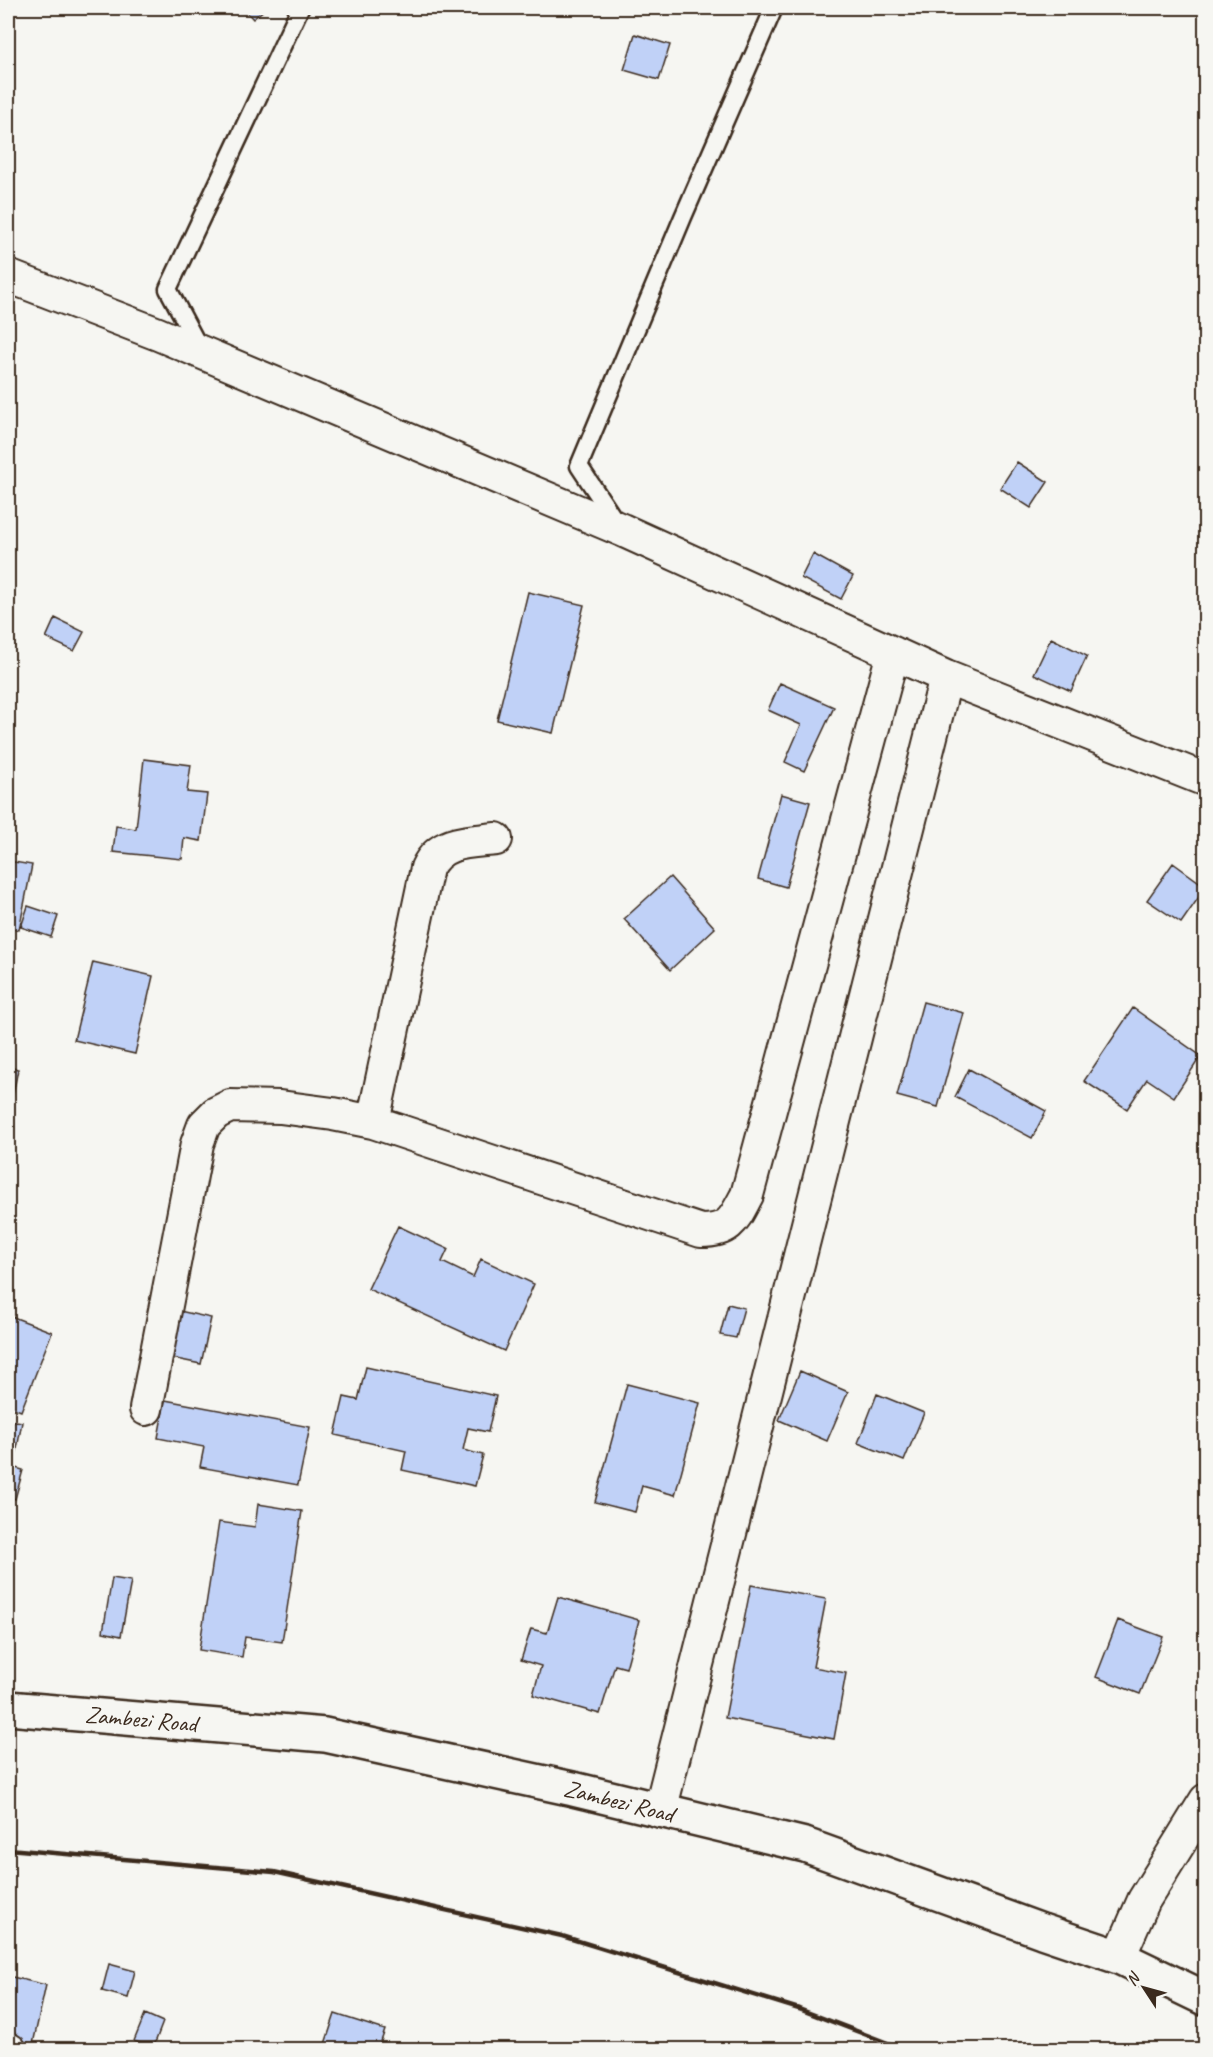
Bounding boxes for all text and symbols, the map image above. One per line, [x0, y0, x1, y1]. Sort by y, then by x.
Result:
street label: Zambezi Road [84, 1699, 202, 1739]
street label: Zambezi Road [561, 1773, 681, 1830]
north arrow [1114, 1958, 1174, 2018]
text: N [1122, 1967, 1145, 1990]

